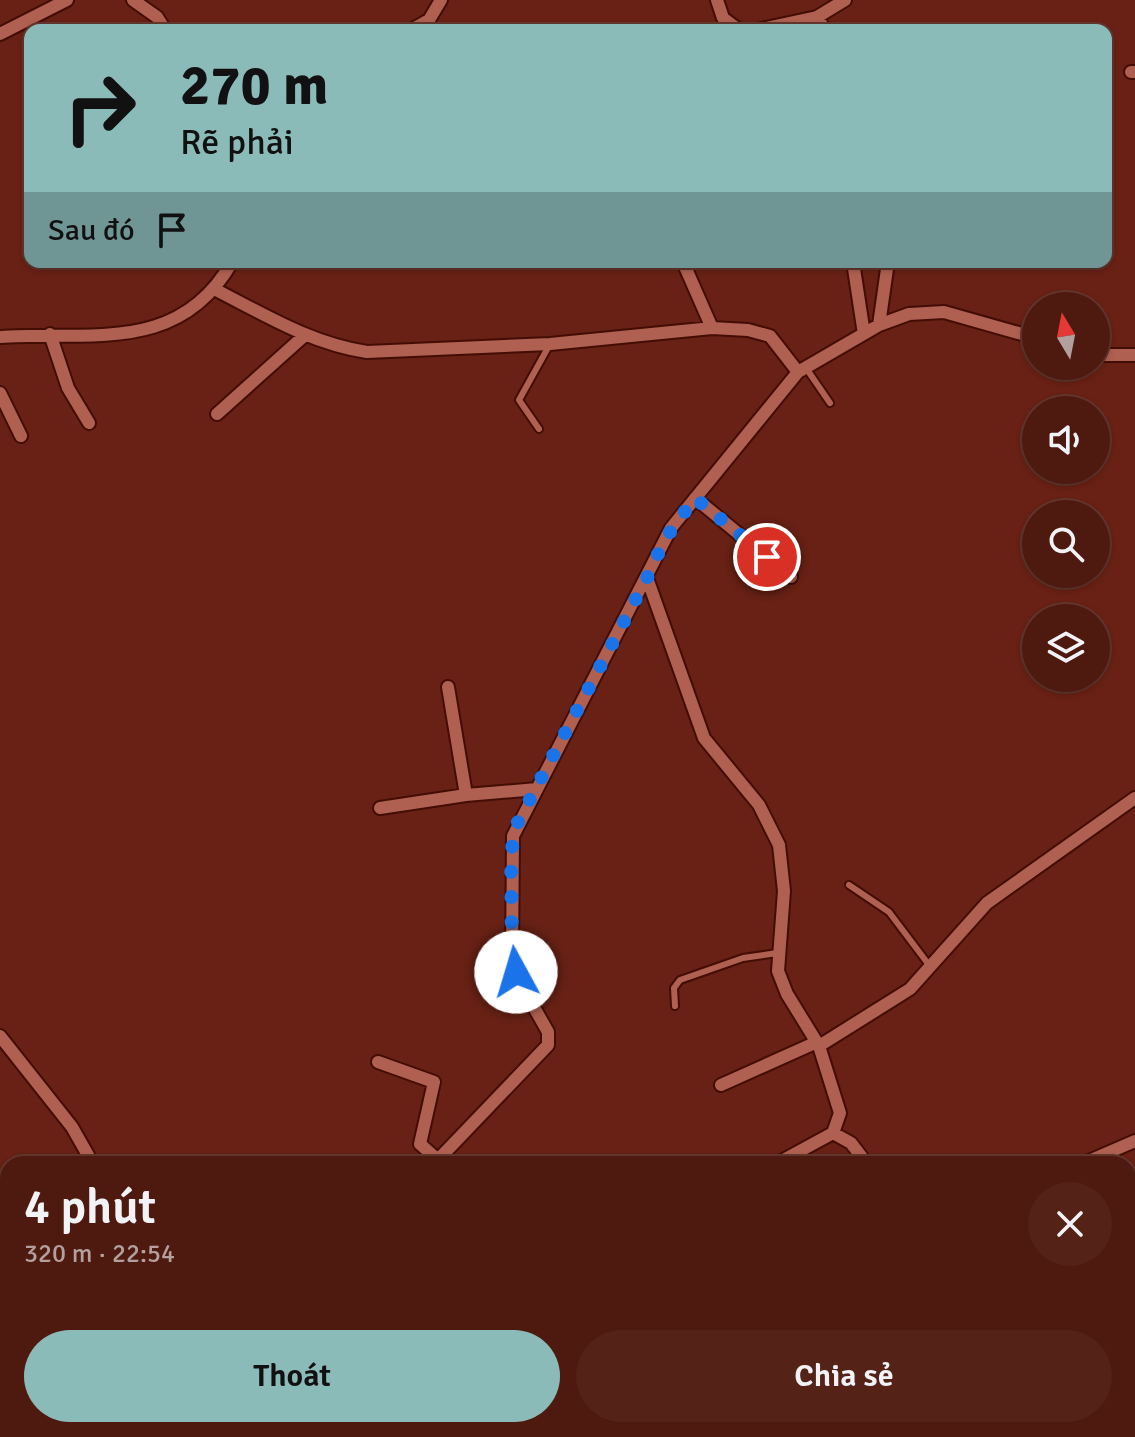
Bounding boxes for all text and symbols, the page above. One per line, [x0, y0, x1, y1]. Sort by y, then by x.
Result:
text: 270 m [180, 51, 328, 120]
icon: right [48, 56, 152, 160]
text: Rẽ phải [180, 120, 294, 165]
icon: arrive [150, 208, 194, 252]
text: Sau đó [48, 212, 134, 249]
north arrow [1022, 292, 1110, 380]
map controls [1022, 292, 1110, 692]
button: sound [1022, 396, 1110, 484]
button: search [1022, 500, 1110, 588]
pin [733, 523, 801, 591]
icon: arrive [745, 535, 789, 579]
button: layers [1022, 604, 1110, 692]
position arrow [474, 930, 558, 1014]
text: 4 phút [24, 1178, 156, 1237]
button: close [1028, 1182, 1112, 1266]
text: 320 m · 22:54 [24, 1238, 175, 1270]
button: Thoát [24, 1330, 560, 1422]
button: Chia sẻ [576, 1330, 1112, 1422]

